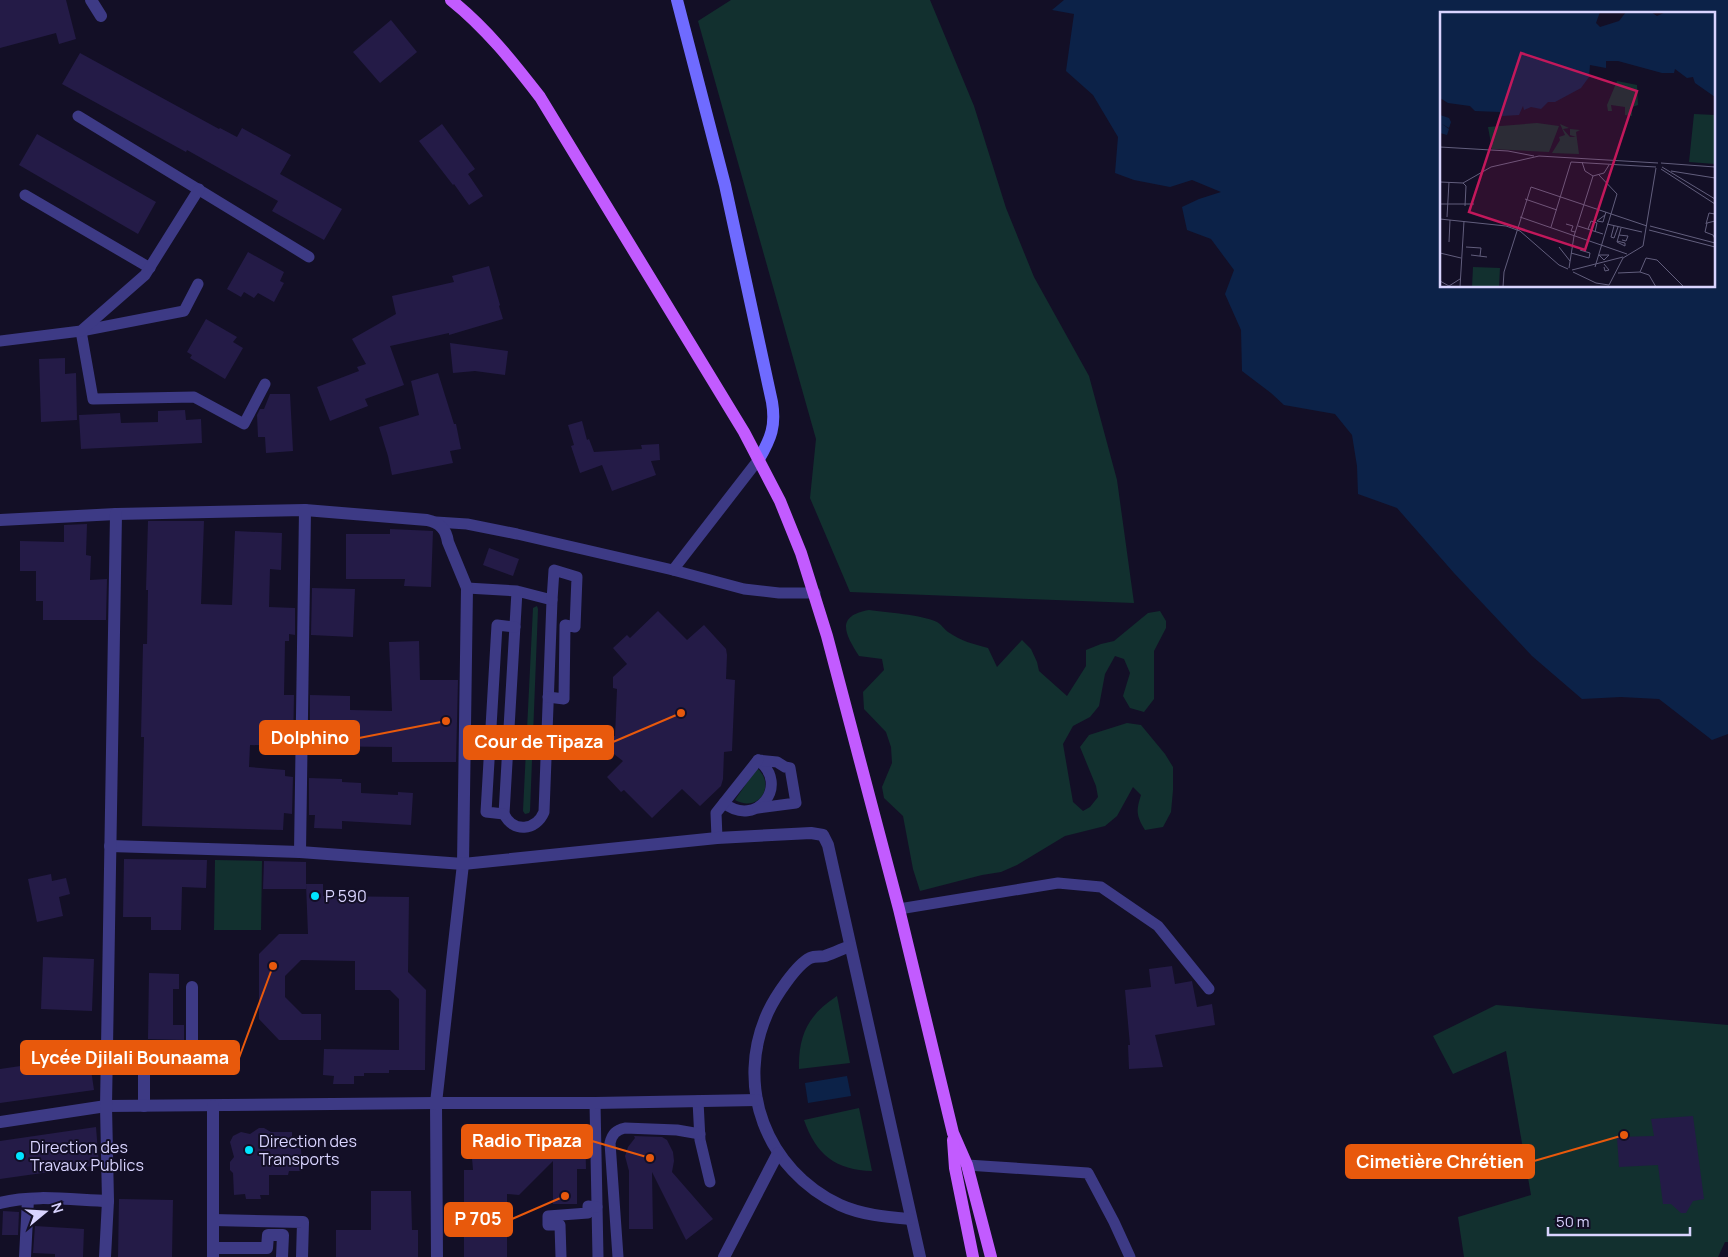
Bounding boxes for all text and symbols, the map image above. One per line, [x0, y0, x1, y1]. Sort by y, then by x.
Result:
inset map [1440, 12, 1716, 288]
callout: Dolphino [260, 721, 359, 754]
text: Dolphino [271, 725, 349, 749]
callout: Cour de Tipaza [464, 726, 613, 759]
text: Cour de Tipaza [475, 729, 603, 753]
place label: P 590 [325, 885, 367, 907]
marker: P 590 [309, 890, 321, 902]
callout: Lycée Djilali Bounaama [21, 1041, 239, 1074]
text: Lycée Djilali Bounaama [31, 1045, 229, 1069]
callout: Radio Tipaza [462, 1125, 592, 1158]
text: Radio Tipaza [472, 1128, 582, 1152]
place label: Direction des Transports [259, 1130, 357, 1170]
place label: Direction des Travaux Publics [30, 1136, 144, 1176]
marker: Direction des Transports [243, 1144, 255, 1156]
callout: Cimetière Chrétien [1346, 1145, 1534, 1178]
text: Cimetière Chrétien [1356, 1149, 1524, 1173]
marker: Direction des Travaux Publics [14, 1150, 26, 1162]
north arrow [20, 1187, 70, 1237]
text: N [47, 1200, 68, 1216]
callout: P 705 [445, 1203, 512, 1236]
scale bar [1548, 1204, 1690, 1236]
text: P 705 [454, 1206, 502, 1230]
text: 50 m [1556, 1211, 1590, 1232]

